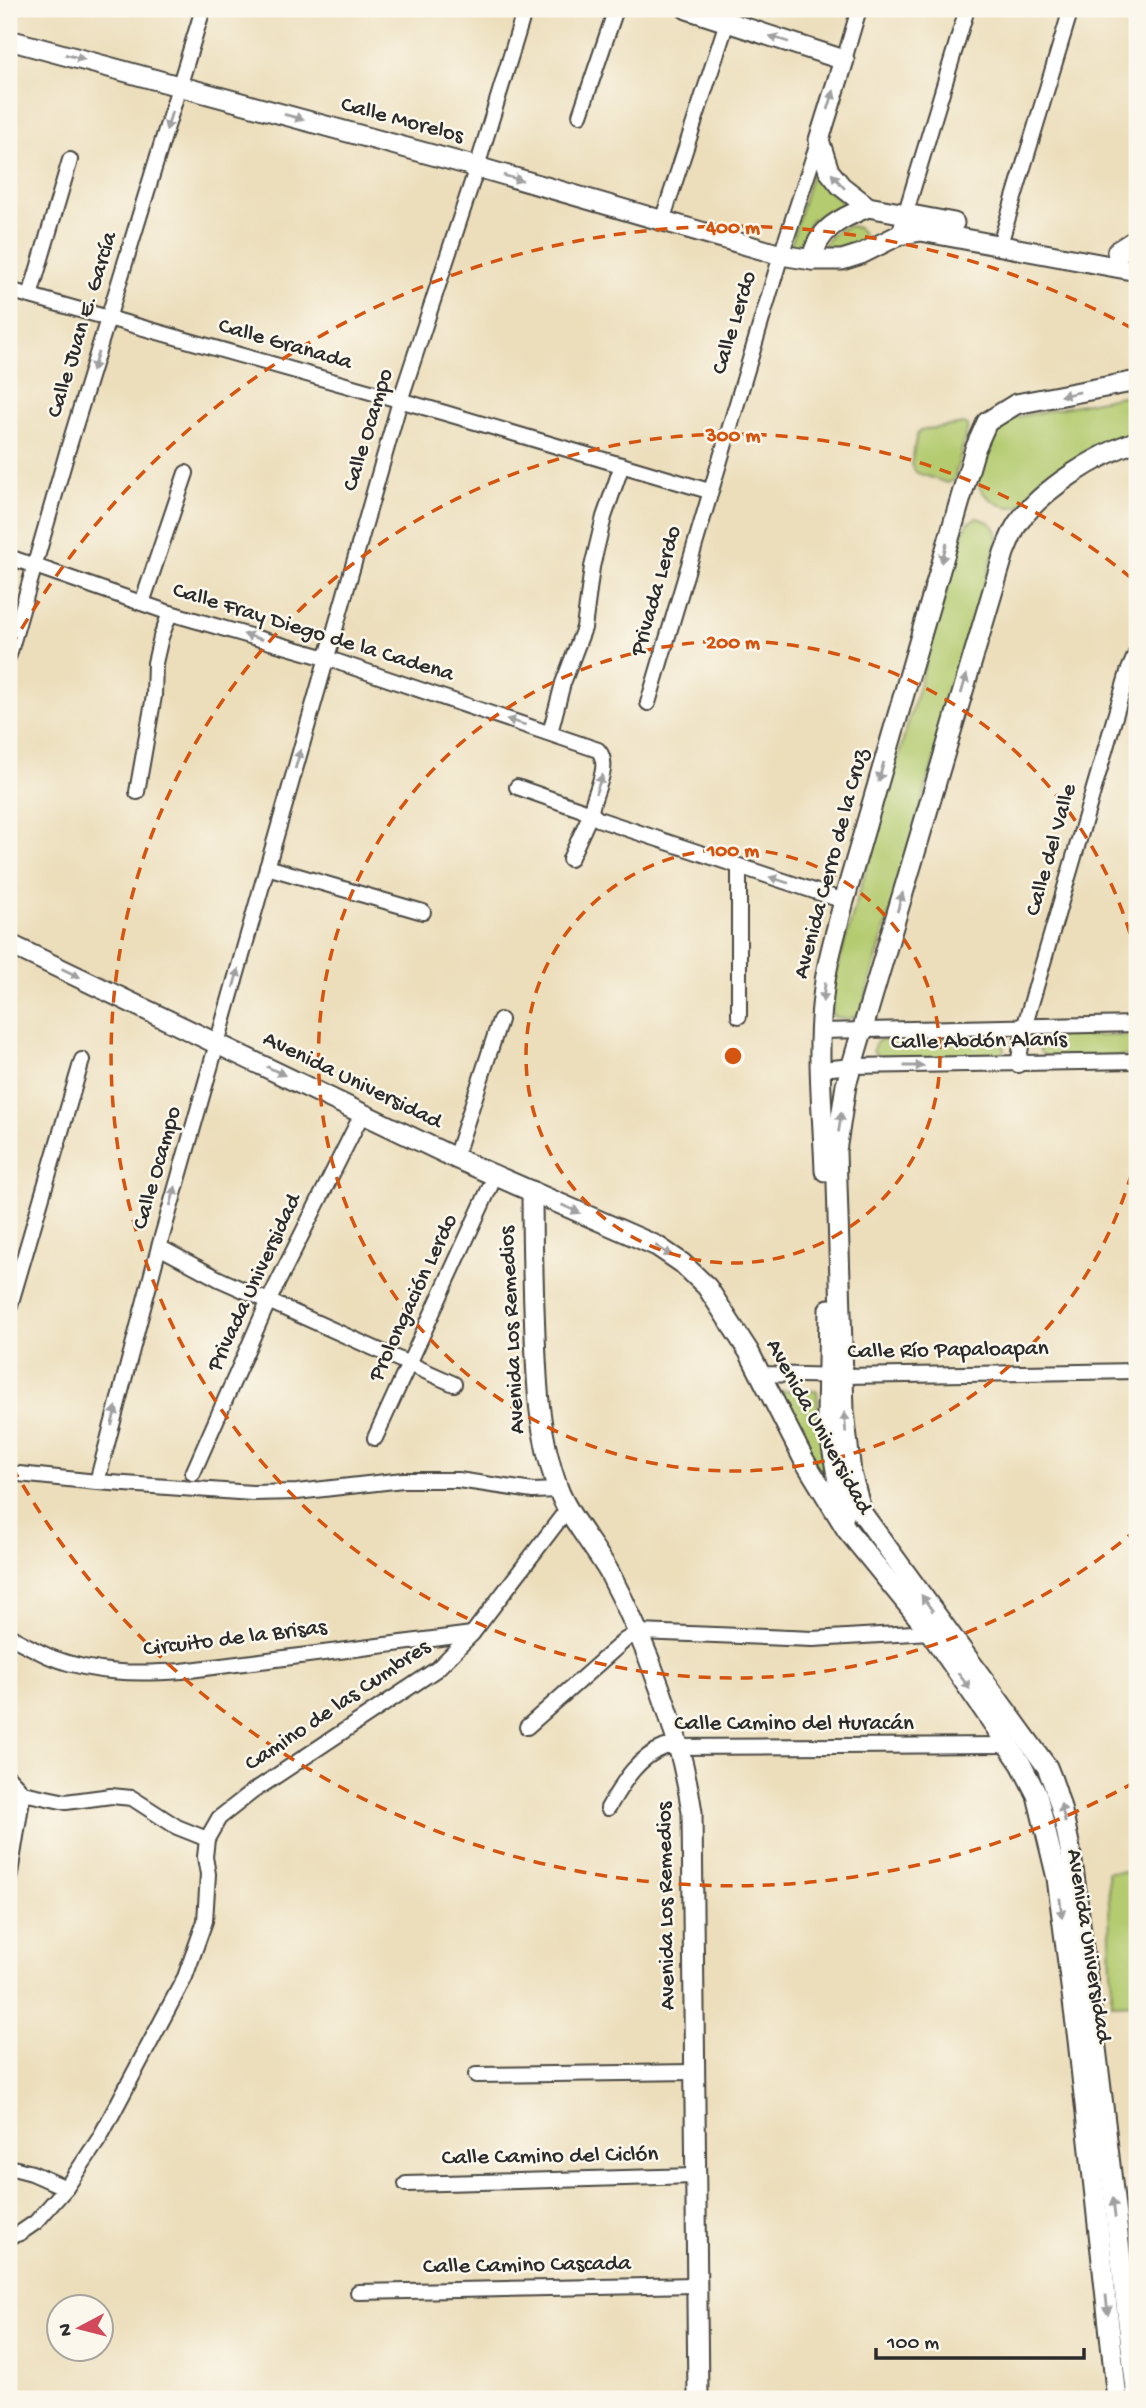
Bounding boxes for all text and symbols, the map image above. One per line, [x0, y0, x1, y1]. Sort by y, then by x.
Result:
one-way arrow [768, 33, 789, 44]
one-way arrow [64, 53, 85, 63]
one-way arrow [827, 89, 837, 110]
street label: Calle Morelos [338, 92, 467, 150]
one-way arrow [164, 111, 174, 132]
one-way arrow [284, 113, 305, 123]
one-way arrow [503, 173, 524, 183]
one-way arrow [831, 173, 846, 190]
text: 400 m [705, 217, 760, 242]
street label: Calle Juan E. García [42, 228, 124, 421]
street label: Calle Lerdo [707, 268, 763, 378]
street label: Calle Granada [215, 313, 356, 377]
one-way arrow [90, 352, 100, 373]
street label: Calle Ocampo [338, 365, 400, 495]
one-way arrow [1059, 389, 1081, 400]
text: 300 m [705, 425, 760, 450]
street label: Privada Lerdo [625, 523, 688, 660]
one-way arrow [938, 543, 949, 565]
street label: Calle Fray Diego de la Cadena [169, 577, 458, 689]
one-way arrow [242, 632, 263, 642]
text: 200 m [706, 632, 760, 657]
one-way arrow [959, 673, 969, 694]
one-way arrow [506, 716, 527, 726]
street label: Avenida Cerro de la Cruz [788, 745, 876, 982]
one-way arrow [293, 748, 303, 769]
one-way arrow [875, 761, 886, 783]
one-way arrow [594, 773, 605, 794]
street label: Calle del Valle [1020, 780, 1084, 919]
text: 100 m [706, 840, 759, 865]
one-way arrow [768, 874, 789, 885]
one-way arrow [895, 892, 905, 913]
one-way arrow [61, 967, 81, 979]
one-way arrow [231, 967, 242, 989]
one-way arrow [818, 981, 829, 1003]
street label: Avenida Universidad [258, 1026, 447, 1137]
street label: Calle Abdón Alanís [891, 1027, 1068, 1057]
centre of rings [721, 1044, 745, 1068]
one-way arrow [903, 1060, 925, 1071]
one-way arrow [266, 1066, 286, 1077]
street label: Calle Ocampo [128, 1103, 188, 1233]
one-way arrow [835, 1110, 846, 1132]
one-way arrow [169, 1186, 179, 1207]
street label: Privada Universidad [202, 1188, 309, 1377]
one-way arrow [561, 1203, 581, 1215]
street label: Prolongación Lerdo [363, 1210, 465, 1387]
street label: Avenida Los Remedios [494, 1225, 532, 1435]
one-way arrow [654, 1245, 673, 1258]
street label: Avenida Universidad [759, 1335, 878, 1520]
street label: Calle Río Papaloapan [847, 1336, 1049, 1366]
one-way arrow [109, 1405, 120, 1427]
one-way arrow [839, 1411, 850, 1433]
one-way arrow [920, 1594, 934, 1612]
street label: Circuito de la Brisas [142, 1614, 329, 1664]
street label: Camino de las Cumbres [240, 1634, 436, 1778]
one-way arrow [956, 1672, 970, 1690]
street label: Calle Camino del Huracán [674, 1711, 914, 1738]
street label: Avenida Los Remedios [652, 1801, 682, 2010]
one-way arrow [1057, 1802, 1068, 1824]
street label: Avenida Universidad [1059, 1847, 1117, 2046]
one-way arrow [1055, 1897, 1066, 1919]
street label: Calle Camino del Ciclón [441, 2142, 659, 2172]
one-way arrow [1109, 2197, 1120, 2219]
street label: Calle Camino Cascada [423, 2251, 632, 2281]
north arrow [46, 2292, 116, 2362]
one-way arrow [1102, 2294, 1113, 2316]
scale bar [876, 2317, 1085, 2361]
text: N [54, 2322, 79, 2337]
text: 100 m [886, 2332, 939, 2357]

